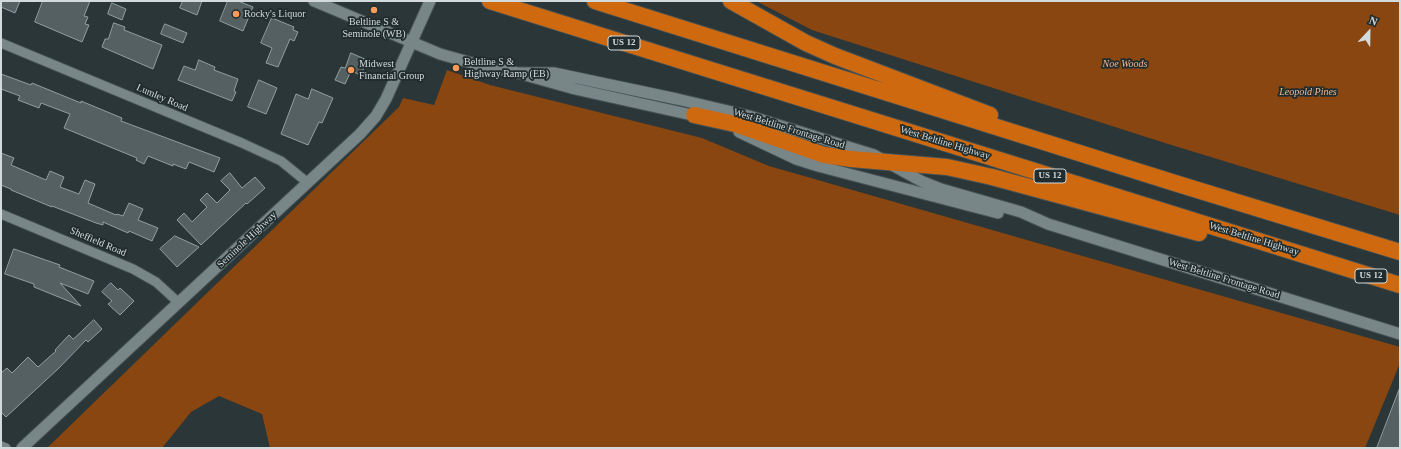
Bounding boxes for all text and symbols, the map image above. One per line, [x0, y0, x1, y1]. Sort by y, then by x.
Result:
marker: Beltline S & Seminole (WB) [369, 5, 379, 15]
place label: Rocky's Liquor [244, 8, 306, 20]
marker: Rocky's Liquor [231, 9, 241, 19]
north arrow [1349, 12, 1389, 52]
text: N [1368, 14, 1379, 28]
place label: Beltline S & Seminole (WB) [342, 16, 406, 40]
road number: US 12 [608, 36, 640, 50]
place label: Beltline S & Highway Ramp (EB) [464, 56, 549, 80]
place label: Midwest Financial Group [359, 58, 424, 82]
park label: Noe Woods [1103, 58, 1147, 70]
marker: Beltline S & Highway Ramp (EB) [451, 63, 461, 73]
marker: Midwest Financial Group [346, 65, 356, 75]
street label: Lumley Road [134, 82, 190, 114]
park label: Leopold Pines [1279, 86, 1337, 98]
street label: West Beltline Frontage Road [732, 106, 846, 152]
street label: West Beltline Highway [899, 124, 991, 162]
road number: US 12 [1034, 169, 1066, 183]
street label: Seminole Highway [215, 209, 279, 271]
street label: West Beltline Highway [1208, 220, 1300, 258]
street label: Sheffield Road [68, 225, 128, 259]
street label: West Beltline Frontage Road [1167, 256, 1281, 302]
road number: US 12 [1355, 269, 1387, 283]

